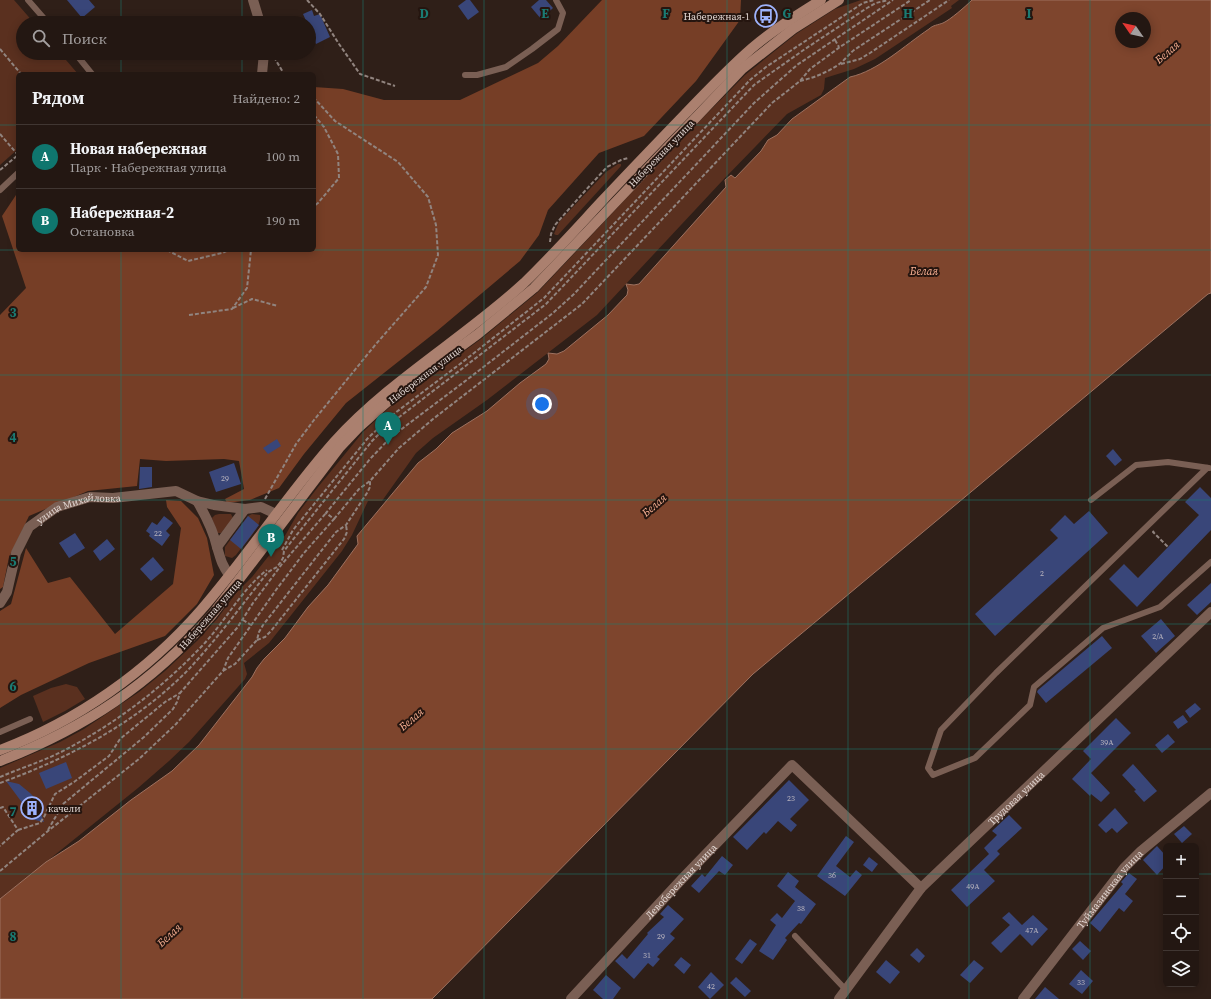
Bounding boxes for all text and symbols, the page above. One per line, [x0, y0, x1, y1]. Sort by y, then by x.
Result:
bus stop icon: Набережная-1 [753, 3, 779, 29]
text: D [419, 5, 429, 22]
text: E [541, 5, 549, 22]
text: F [662, 5, 670, 22]
text: G [783, 5, 792, 22]
text: H [903, 5, 913, 22]
text: I [1026, 5, 1032, 22]
place label: Набережная-1 [683, 10, 750, 23]
north arrow [1115, 12, 1151, 48]
search box [16, 16, 316, 60]
icon: search [30, 27, 52, 49]
text: Поиск [62, 28, 107, 49]
water label: Белая [1151, 37, 1183, 68]
text: Рядом [32, 86, 84, 110]
text: Найдено: 2 [233, 90, 300, 107]
street label: Набережная улица [626, 116, 698, 190]
text: Новая набережная [70, 138, 207, 159]
text: A [41, 148, 49, 165]
text: 100 m [266, 148, 300, 165]
text: Парк · Набережная улица [70, 159, 227, 176]
text: Набережная-2 [70, 202, 174, 223]
text: B [41, 212, 49, 229]
text: 190 m [266, 212, 300, 229]
text: Остановка [70, 223, 135, 240]
water label: Белая [909, 264, 939, 279]
text: 3 [9, 304, 17, 321]
street label: Набережная улица [386, 342, 465, 406]
your location [532, 394, 552, 414]
pin: A [375, 412, 401, 445]
text: 4 [9, 429, 17, 446]
house number: 29 [221, 473, 229, 484]
water label: Белая [638, 490, 670, 521]
street label: улица Михайловка [34, 491, 122, 527]
pin: B [258, 524, 284, 557]
house number: 22 [154, 528, 162, 539]
text: 5 [9, 553, 17, 570]
house number: 2 [1040, 568, 1044, 579]
street label: Набережная улица [176, 576, 245, 652]
house number: 2/А [1152, 631, 1164, 642]
text: 6 [9, 678, 17, 695]
water label: Белая [395, 704, 427, 735]
house number: 39А [1100, 737, 1114, 748]
street label: Трудовая улица [985, 768, 1048, 828]
house number: 23 [787, 793, 795, 804]
building icon: качели [19, 795, 45, 821]
place label: качели [48, 802, 81, 815]
text: 7 [9, 803, 17, 820]
street label: Левобережная улица [642, 840, 720, 922]
map controls [1163, 843, 1199, 987]
button: + [1163, 843, 1199, 879]
street label: Туймазинская улица [1074, 846, 1146, 931]
house number: 36 [828, 870, 836, 881]
button: − [1163, 879, 1199, 915]
house number: 49А [966, 881, 980, 892]
house number: 38 [797, 903, 805, 914]
button: locate [1163, 915, 1199, 951]
water label: Белая [153, 920, 185, 951]
house number: 47А [1025, 925, 1039, 936]
text: 8 [9, 928, 17, 945]
house number: 29 [657, 931, 665, 942]
house number: 31 [643, 950, 651, 961]
button: layers [1163, 951, 1199, 987]
house number: 33 [1077, 977, 1085, 988]
house number: 42 [707, 981, 715, 992]

